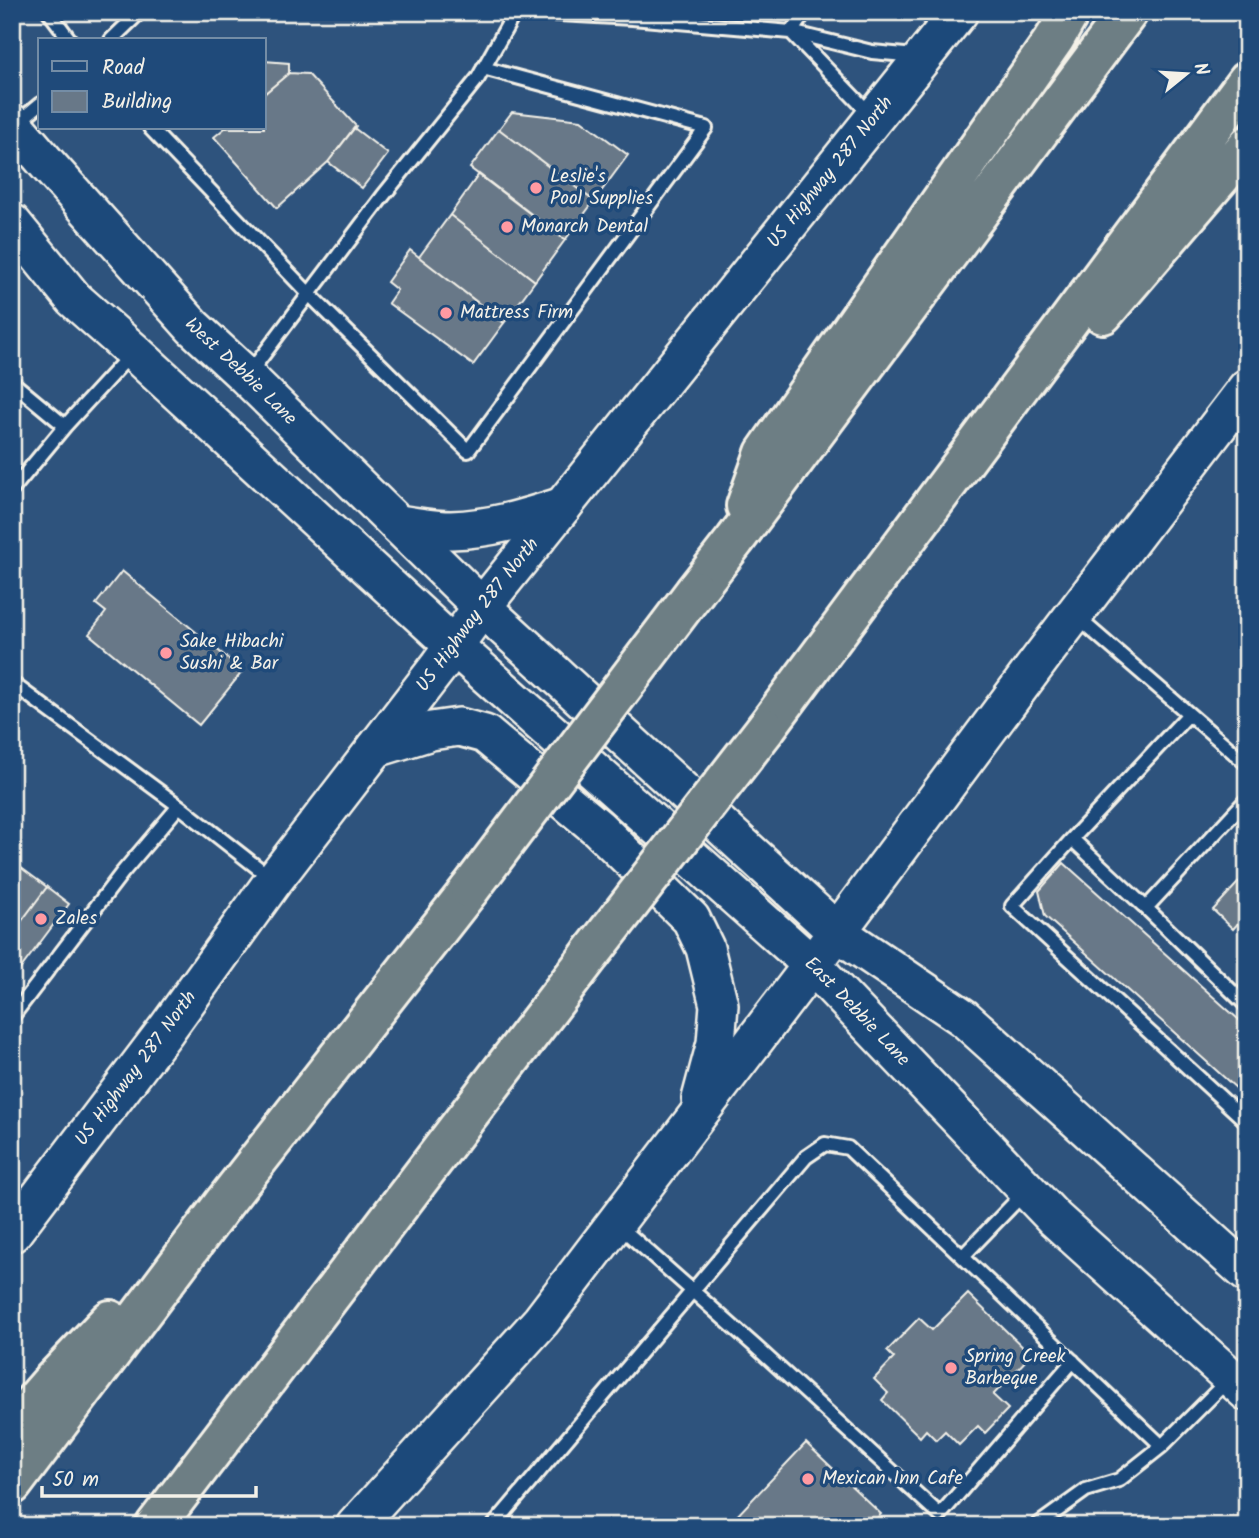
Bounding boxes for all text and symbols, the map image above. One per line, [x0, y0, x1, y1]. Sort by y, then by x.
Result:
legend [38, 38, 266, 130]
north arrow [1150, 38, 1220, 108]
text: Road [102, 52, 145, 85]
text: N [1184, 59, 1216, 80]
text: Building [102, 86, 172, 119]
street label: US Highway 287 North [760, 90, 901, 255]
place label: Leslie's Pool Supplies [550, 162, 653, 214]
marker: Leslie's Pool Supplies [528, 180, 544, 196]
place label: Monarch Dental [521, 212, 648, 242]
marker: Monarch Dental [499, 219, 515, 235]
place label: Mattress Firm [460, 298, 573, 328]
marker: Mattress Firm [438, 305, 454, 321]
street label: West Debbie Lane [177, 311, 304, 433]
street label: US Highway 287 North [409, 531, 547, 699]
place label: Sake Hibachi Sushi & Bar [180, 627, 285, 679]
marker: Sake Hibachi Sushi & Bar [158, 645, 174, 661]
place label: Zales [55, 904, 97, 934]
marker: Zales [33, 911, 49, 927]
street label: East Debbie Lane [797, 949, 917, 1074]
street label: US Highway 287 North [68, 985, 205, 1153]
place label: Spring Creek Barbeque [965, 1342, 1066, 1394]
marker: Spring Creek Barbeque [943, 1360, 959, 1376]
scale bar [42, 1454, 256, 1498]
text: 50 m [52, 1464, 99, 1497]
place label: Mexican Inn Cafe [822, 1464, 963, 1494]
marker: Mexican Inn Cafe [800, 1471, 816, 1487]

